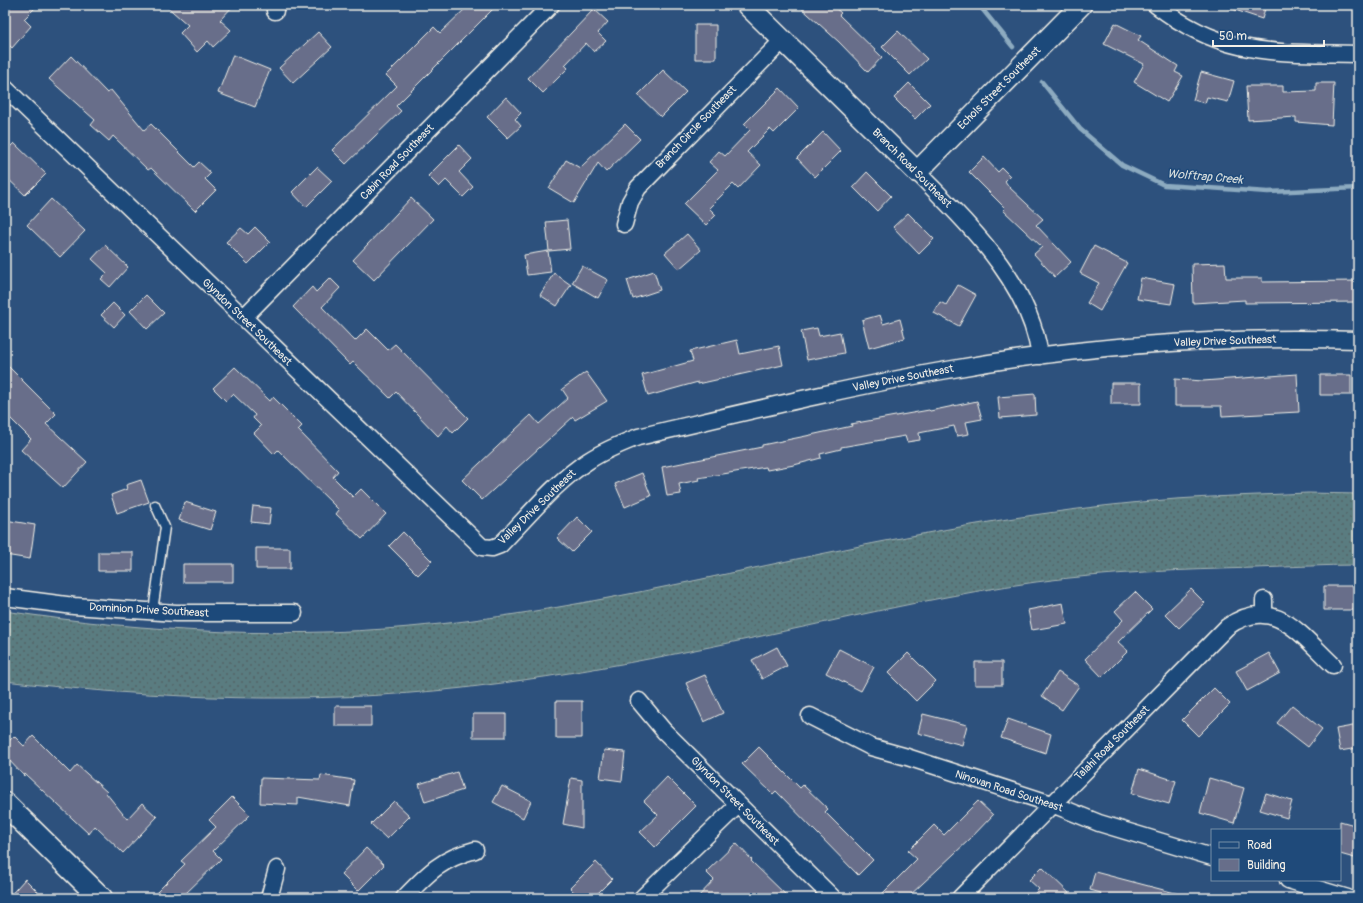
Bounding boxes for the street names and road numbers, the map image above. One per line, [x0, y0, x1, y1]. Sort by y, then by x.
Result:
street label: Echols Street Southeast [955, 43, 1044, 132]
street label: Branch Circle Southeast [653, 82, 739, 171]
street label: Cabin Road Southeast [357, 121, 437, 203]
street label: Branch Road Southeast [870, 126, 955, 211]
street label: Glyndon Street Southeast [199, 276, 295, 369]
street label: Valley Drive Southeast [1173, 333, 1277, 349]
street label: Valley Drive Southeast [851, 362, 955, 394]
street label: Valley Drive Southeast [496, 466, 579, 547]
street label: Dominion Drive Southeast [89, 600, 210, 620]
street label: Talahi Road Southeast [1072, 703, 1152, 783]
street label: Glyndon Street Southeast [688, 754, 782, 848]
street label: Ninovan Road Southeast [953, 767, 1065, 815]

